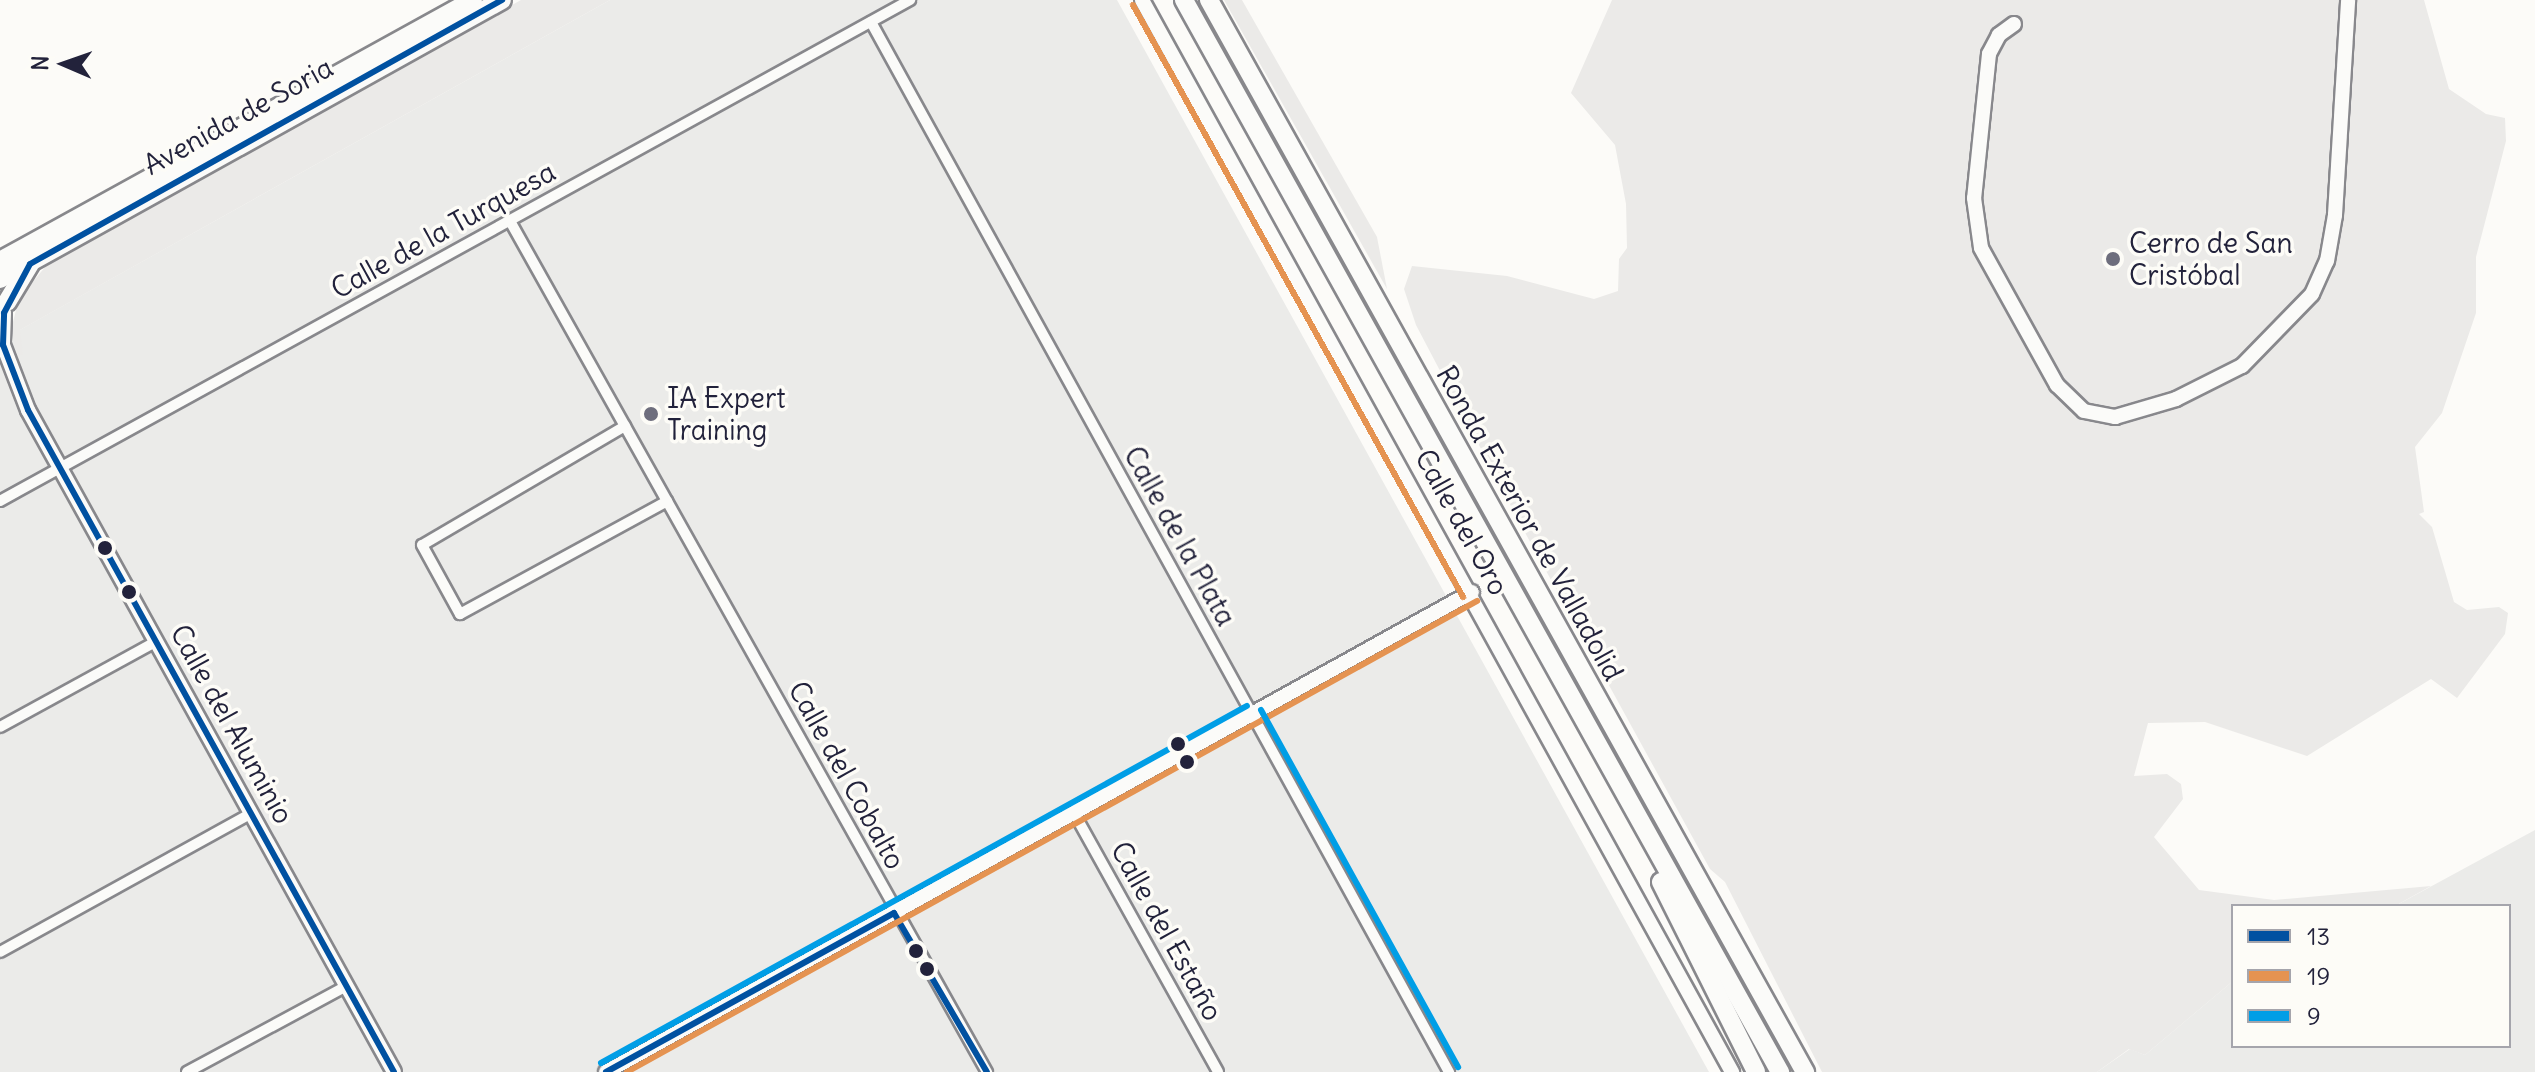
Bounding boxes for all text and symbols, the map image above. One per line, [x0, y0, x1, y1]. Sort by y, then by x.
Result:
north arrow [24, 24, 104, 104]
street label: Avenida de Soria [138, 50, 338, 182]
text: N [26, 55, 54, 71]
street label: Calle de la Turquesa [325, 154, 561, 306]
place label: Cerro de San Cristóbal [2129, 226, 2293, 292]
marker: Cerro de San Cristóbal [2104, 250, 2122, 268]
street label: Ronda Exterior de Valladolid [1429, 360, 1631, 686]
place label: IA Expert Training [667, 381, 786, 447]
marker: IA Expert Training [642, 405, 660, 423]
street label: Calle de la Plata [1117, 440, 1243, 632]
street label: Calle del Oro [1408, 443, 1516, 601]
unlabelled marker [97, 540, 113, 556]
unlabelled marker [121, 584, 137, 600]
street label: Calle del Aluminio [163, 619, 301, 829]
street label: Calle del Cobalto [781, 675, 913, 875]
unlabelled marker [1170, 736, 1186, 752]
unlabelled marker [1179, 754, 1195, 770]
street label: Calle del Estaño [1104, 836, 1230, 1026]
legend [2231, 904, 2511, 1048]
text: 13 [2307, 921, 2330, 951]
unlabelled marker [908, 943, 924, 959]
unlabelled marker [919, 961, 935, 977]
text: 19 [2307, 961, 2330, 991]
text: 9 [2307, 1001, 2321, 1031]

